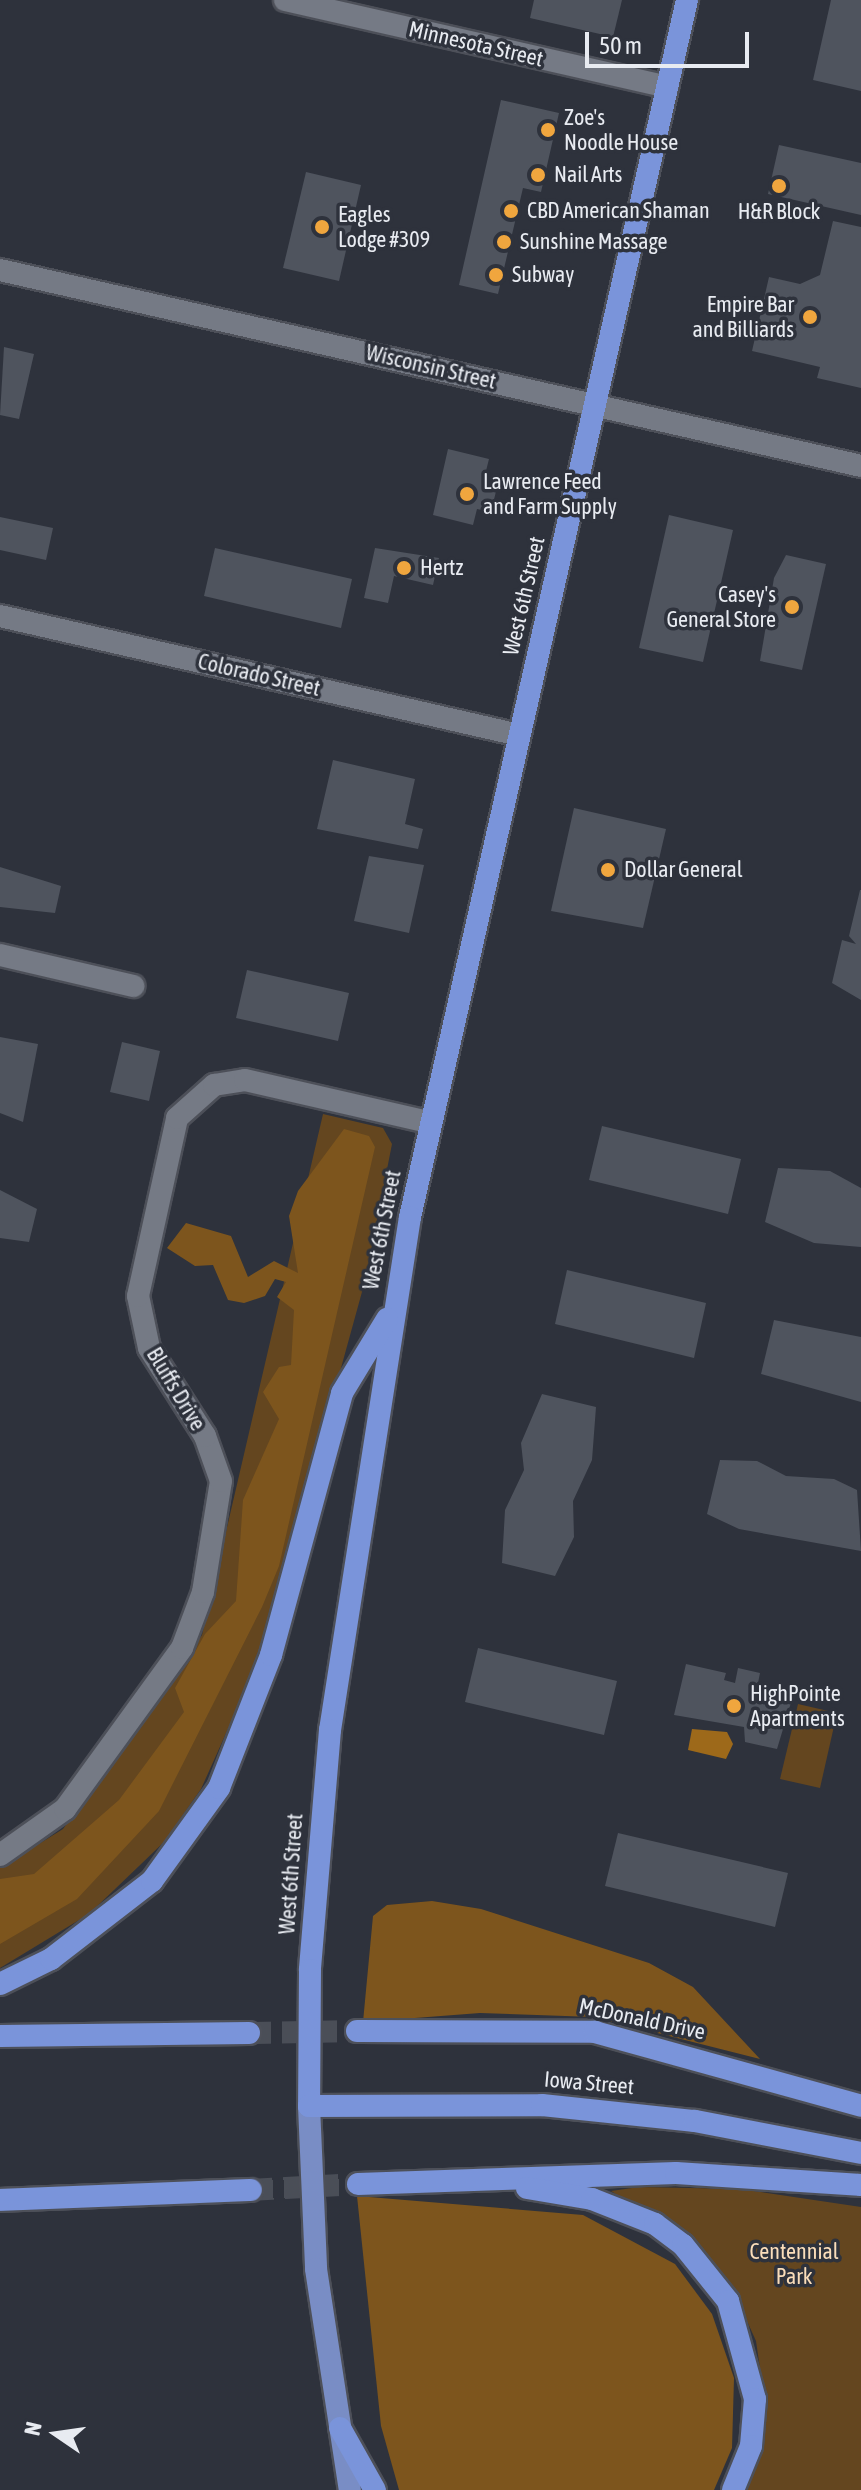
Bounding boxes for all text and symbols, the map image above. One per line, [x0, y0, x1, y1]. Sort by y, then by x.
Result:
street label: Minnesota Street [406, 16, 546, 72]
scale bar [589, 16, 753, 66]
text: 50 m [599, 32, 642, 59]
place label: Zoe's Noodle House [564, 104, 678, 156]
marker: Zoe's Noodle House [539, 121, 557, 139]
place label: Nail Arts [554, 162, 622, 188]
marker: Nail Arts [529, 166, 547, 184]
marker: H&R Block [770, 177, 788, 195]
place label: CBD American Shaman [527, 198, 710, 224]
place label: H&R Block [738, 199, 820, 225]
place label: Eagles Lodge #309 [338, 201, 430, 252]
marker: CBD American Shaman [502, 202, 520, 220]
marker: Eagles Lodge #309 [313, 218, 331, 236]
place label: Sunshine Massage [520, 229, 667, 255]
marker: Sunshine Massage [495, 233, 513, 251]
place label: Subway [512, 262, 574, 288]
marker: Subway [487, 266, 505, 284]
place label: Empire Bar and Billiards [693, 291, 794, 342]
marker: Empire Bar and Billiards [801, 308, 819, 326]
street label: Wisconsin Street [363, 339, 499, 395]
place label: Lawrence Feed and Farm Supply [483, 468, 617, 520]
marker: Lawrence Feed and Farm Supply [458, 485, 476, 503]
street label: West 6th Street [498, 534, 550, 658]
place label: Hertz [420, 555, 463, 581]
marker: Hertz [395, 559, 413, 577]
place label: Casey's General Store [666, 581, 776, 632]
marker: Casey's General Store [783, 598, 801, 616]
street label: Colorado Street [195, 648, 323, 702]
place label: Dollar General [624, 857, 742, 883]
marker: Dollar General [599, 861, 617, 879]
street label: West 6th Street [357, 1168, 407, 1292]
street label: Bluffs Drive [141, 1343, 211, 1435]
place label: HighPointe Apartments [750, 1680, 845, 1732]
marker: HighPointe Apartments [725, 1697, 743, 1715]
street label: West 6th Street [274, 1813, 308, 1935]
street label: McDonald Drive [577, 1993, 707, 2045]
street label: Iowa Street [543, 2066, 635, 2100]
park label: Centennial Park [749, 2238, 839, 2290]
north arrow [16, 2394, 96, 2474]
text: N [18, 2419, 47, 2438]

